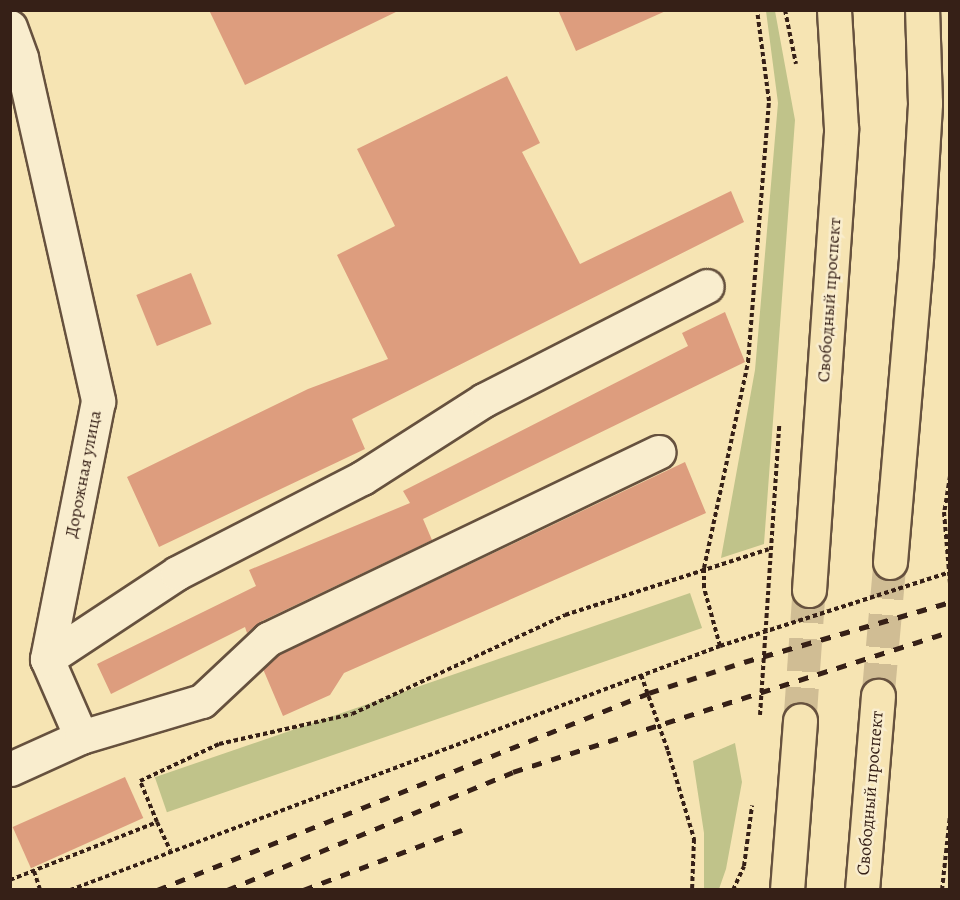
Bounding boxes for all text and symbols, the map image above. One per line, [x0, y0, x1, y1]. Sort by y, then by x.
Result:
street label: Свободный проспект [812, 217, 846, 383]
street label: Дорожная улица [60, 408, 106, 540]
street label: Свободный проспект [852, 710, 888, 876]

